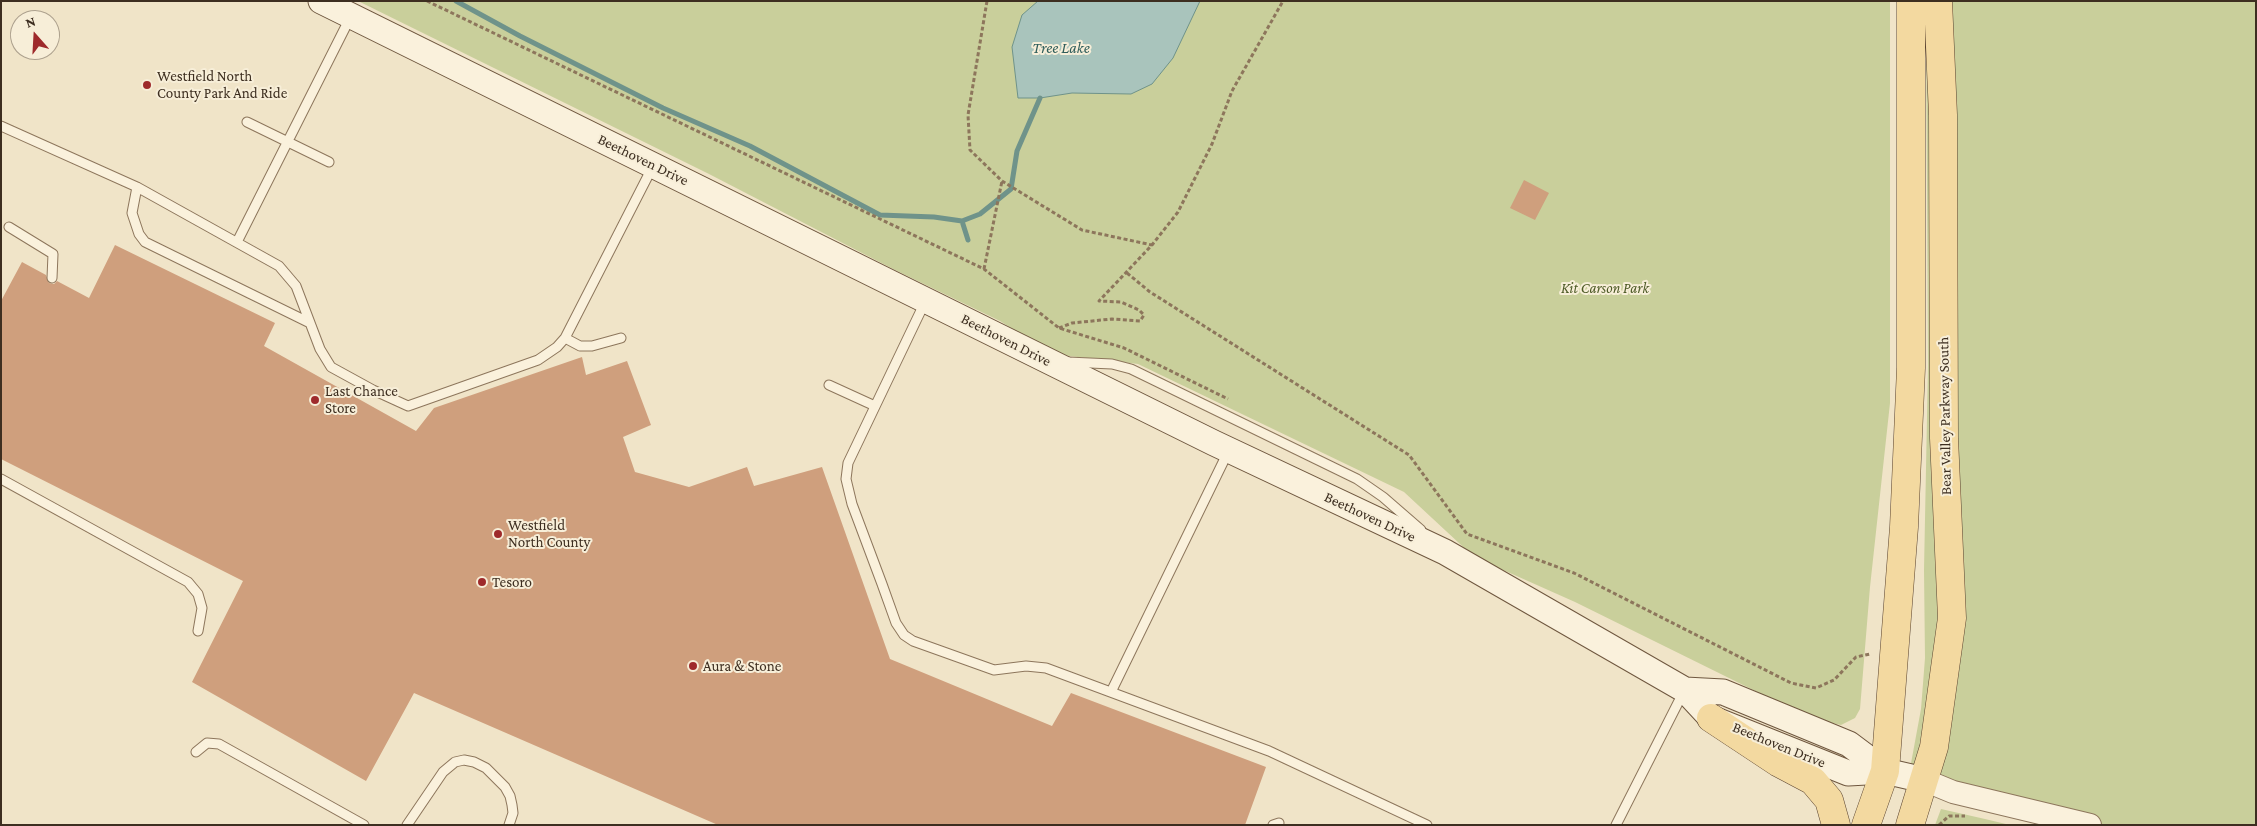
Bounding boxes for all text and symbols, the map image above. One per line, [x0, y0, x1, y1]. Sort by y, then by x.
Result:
north arrow [10, 10, 60, 60]
text: N [23, 13, 38, 31]
water label: Tree Lake [1032, 38, 1090, 58]
place label: Westfield North County Park And Ride [157, 67, 287, 102]
marker: Westfield North County Park And Ride [141, 79, 153, 91]
street label: Beethoven Drive [595, 130, 691, 190]
park label: Kit Carson Park [1561, 279, 1649, 297]
street label: Beethoven Drive [958, 310, 1054, 370]
street label: Bear Valley Parkway South [1935, 337, 1955, 495]
place label: Last Chance Store [325, 382, 398, 417]
marker: Last Chance Store [309, 394, 321, 406]
street label: Beethoven Drive [1321, 488, 1419, 546]
place label: Westfield North County [508, 516, 590, 551]
marker: Westfield North County [492, 528, 504, 540]
place label: Tesoro [492, 573, 532, 591]
marker: Tesoro [476, 576, 488, 588]
place label: Aura & Stone [703, 657, 781, 675]
marker: Aura & Stone [687, 660, 699, 672]
street label: Beethoven Drive [1730, 718, 1828, 772]

